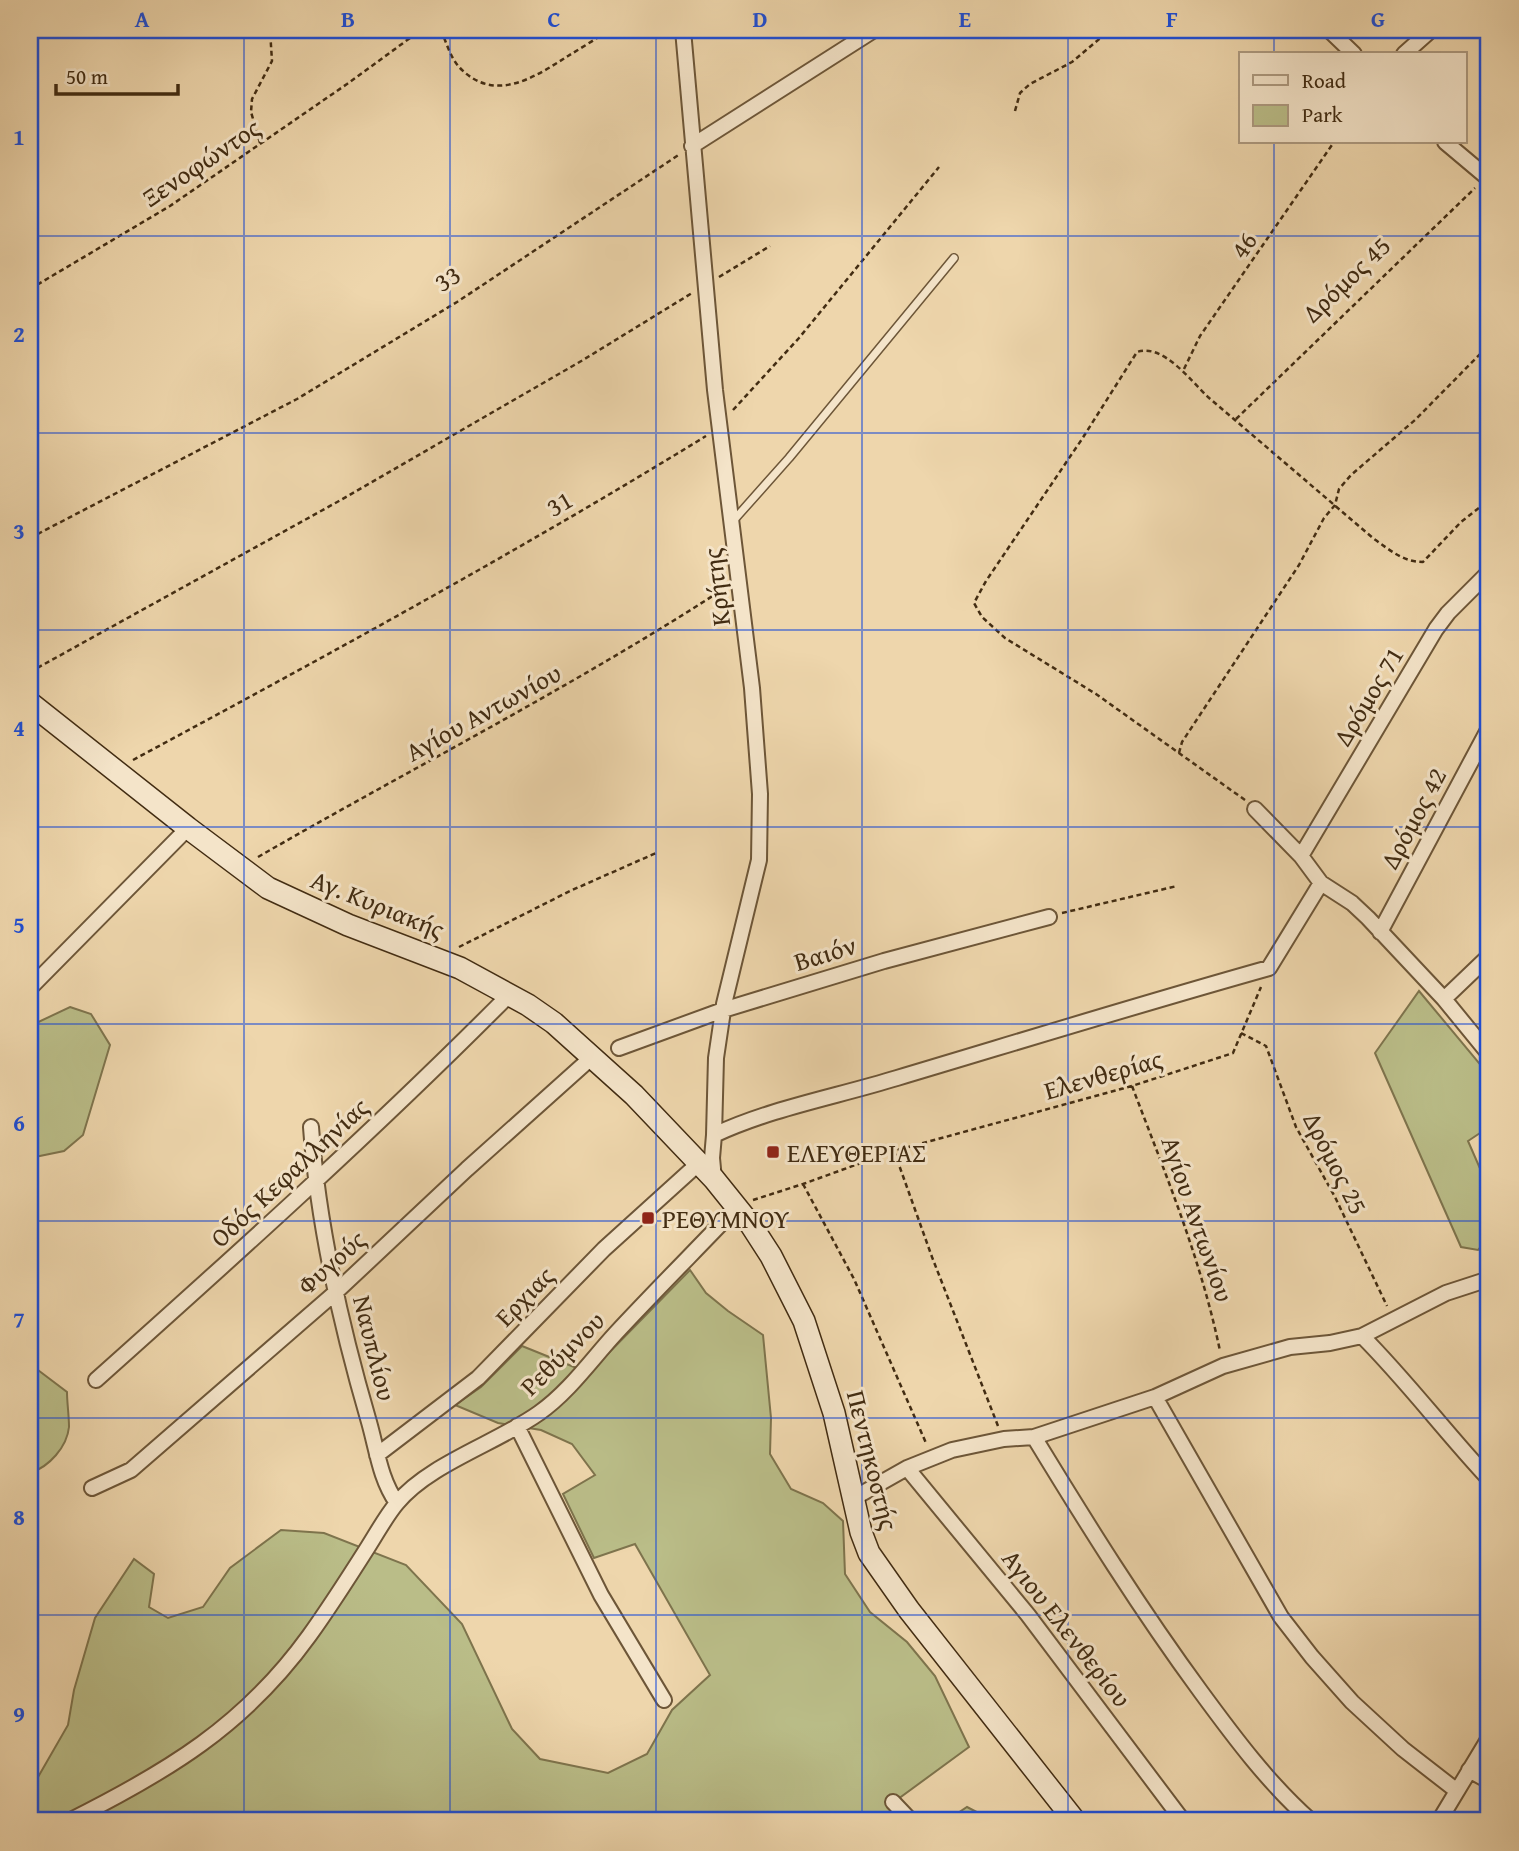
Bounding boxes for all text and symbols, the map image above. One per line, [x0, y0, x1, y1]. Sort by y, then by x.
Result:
text: A [135, 2, 150, 35]
text: B [341, 2, 355, 35]
text: C [547, 2, 561, 35]
text: D [753, 2, 768, 35]
text: E [959, 2, 971, 35]
text: F [1166, 2, 1178, 35]
text: G [1371, 2, 1385, 35]
scale bar [56, 52, 178, 96]
legend [1239, 52, 1466, 144]
text: 50 m [66, 61, 108, 92]
text: Road [1302, 65, 1347, 96]
text: Park [1302, 99, 1343, 130]
street label: Ξενοφώντος [134, 108, 268, 216]
text: 1 [13, 120, 25, 153]
street label: 46 [1220, 224, 1266, 266]
street label: Δρόμος 45 [1293, 227, 1399, 331]
street label: 33 [426, 255, 468, 301]
text: 2 [13, 317, 25, 350]
street label: 31 [538, 480, 580, 526]
text: 3 [13, 514, 25, 547]
street label: Κρήτης [692, 546, 740, 628]
street label: Δρόμος 71 [1323, 639, 1413, 753]
street label: Αγίου Αντωνίου [398, 653, 568, 771]
text: 4 [13, 711, 25, 744]
street label: Δρόμος 42 [1370, 760, 1456, 876]
street label: Αγ. Κυριακής [305, 860, 451, 948]
text: 5 [13, 908, 25, 941]
street label: Βαιόν [789, 925, 861, 981]
street label: Ελενθερίας [1039, 1038, 1167, 1110]
street label: Οδός Κεφαλληνίας [201, 1088, 377, 1256]
street label: Δρόμος 25 [1294, 1105, 1378, 1221]
text: 6 [13, 1106, 25, 1139]
street label: Αγίου Αντωνίου [1151, 1131, 1245, 1307]
place label: ΕΛΕΥΘΕΡΙΑΣ [787, 1133, 926, 1172]
marker: ΕΛΕΥΘΕΡΙΑΣ [765, 1144, 781, 1160]
place label: ΡΕΘΥΜΝΟΥ [662, 1199, 790, 1238]
marker: ΡΕΘΥΜΝΟΥ [640, 1210, 656, 1226]
street label: Φυγούς [288, 1220, 374, 1304]
street label: Ερχιας [485, 1257, 563, 1335]
street label: Ναυπλίου [343, 1291, 407, 1405]
street label: Ρεθύμνου [511, 1302, 613, 1404]
text: 7 [13, 1303, 25, 1336]
street label: Πεντηκοστής [837, 1386, 909, 1534]
text: 8 [13, 1500, 25, 1533]
street label: Αγιου Ελενθερίου [993, 1541, 1141, 1715]
text: 9 [13, 1697, 25, 1730]

